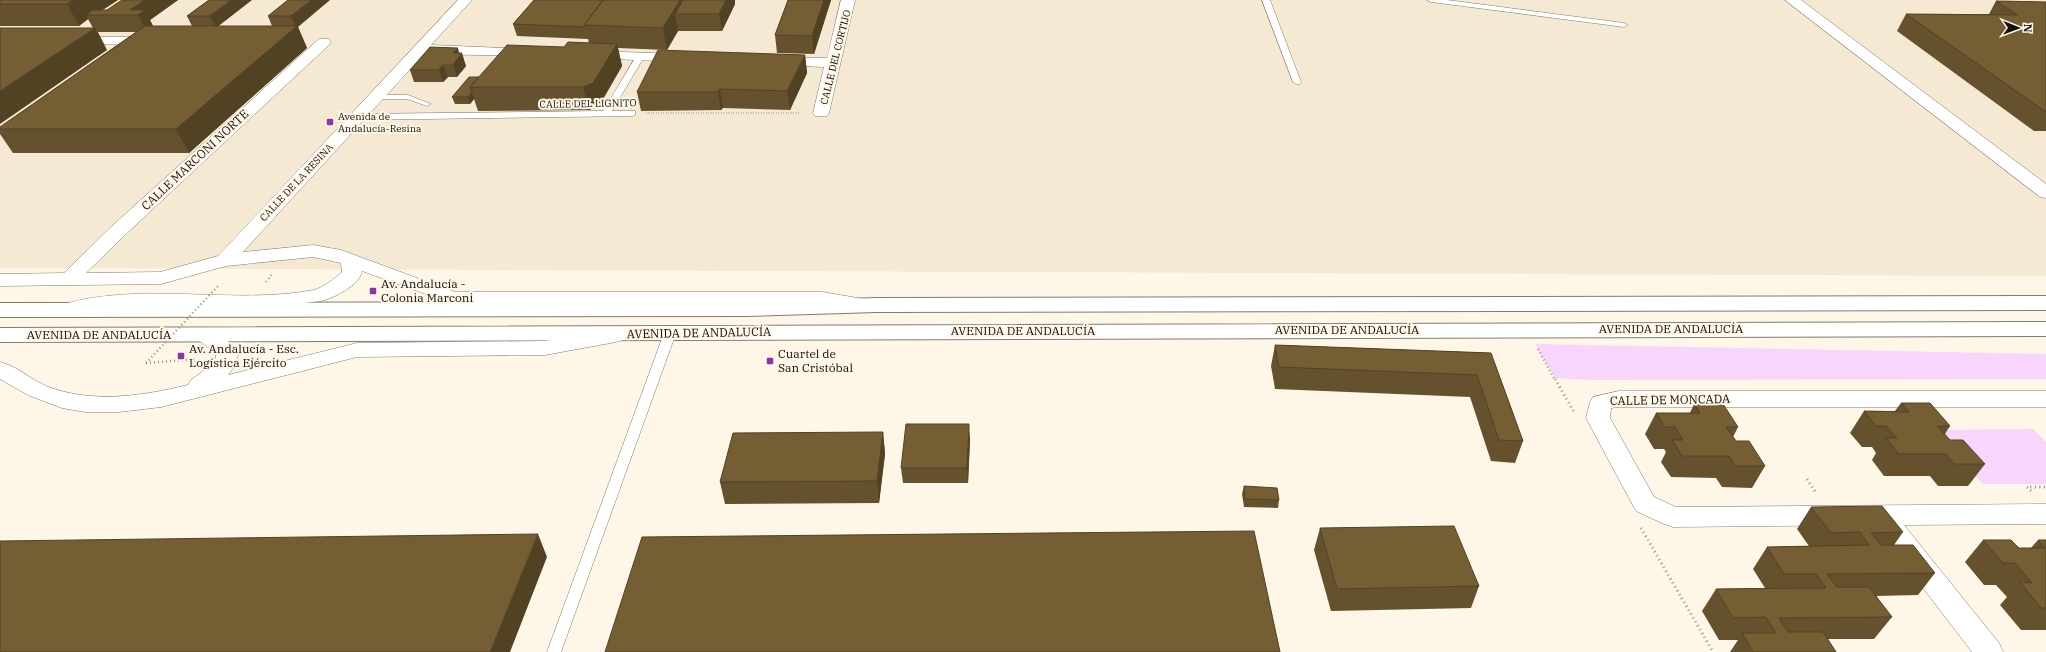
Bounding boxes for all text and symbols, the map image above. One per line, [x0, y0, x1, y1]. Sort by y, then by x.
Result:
street label: CALLE DEL CORTIJO [817, 8, 854, 106]
north arrow [1998, 8, 2038, 48]
text: N [2021, 24, 2035, 33]
street label: CALLE DEL LIGNITO [539, 96, 637, 111]
street label: CALLE MARCONI NORTE [138, 106, 251, 213]
place label: Avenida de Andalucía-Resina [338, 110, 422, 135]
marker: Avenida de Andalucía-Resina [325, 117, 335, 127]
street label: CALLE DE LA RESINA [257, 141, 336, 224]
place label: Av. Andalucía - Colonia Marconi [381, 276, 473, 305]
marker: Av. Andalucía - Colonia Marconi [368, 286, 378, 296]
street label: AVENIDA DE ANDALUCÍA [1599, 321, 1744, 336]
street label: AVENIDA DE ANDALUCÍA [1275, 322, 1420, 337]
street label: AVENIDA DE ANDALUCÍA [951, 323, 1096, 338]
street label: AVENIDA DE ANDALUCÍA [627, 324, 772, 341]
street label: AVENIDA DE ANDALUCÍA [27, 327, 172, 342]
place label: Av. Andalucía - Esc. Logística Ejército [189, 341, 299, 370]
place label: Cuartel de San Cristóbal [778, 346, 853, 375]
marker: Av. Andalucía - Esc. Logística Ejército [176, 351, 186, 361]
marker: Cuartel de San Cristóbal [765, 356, 775, 366]
street label: CALLE DE MONCADA [1610, 391, 1731, 408]

